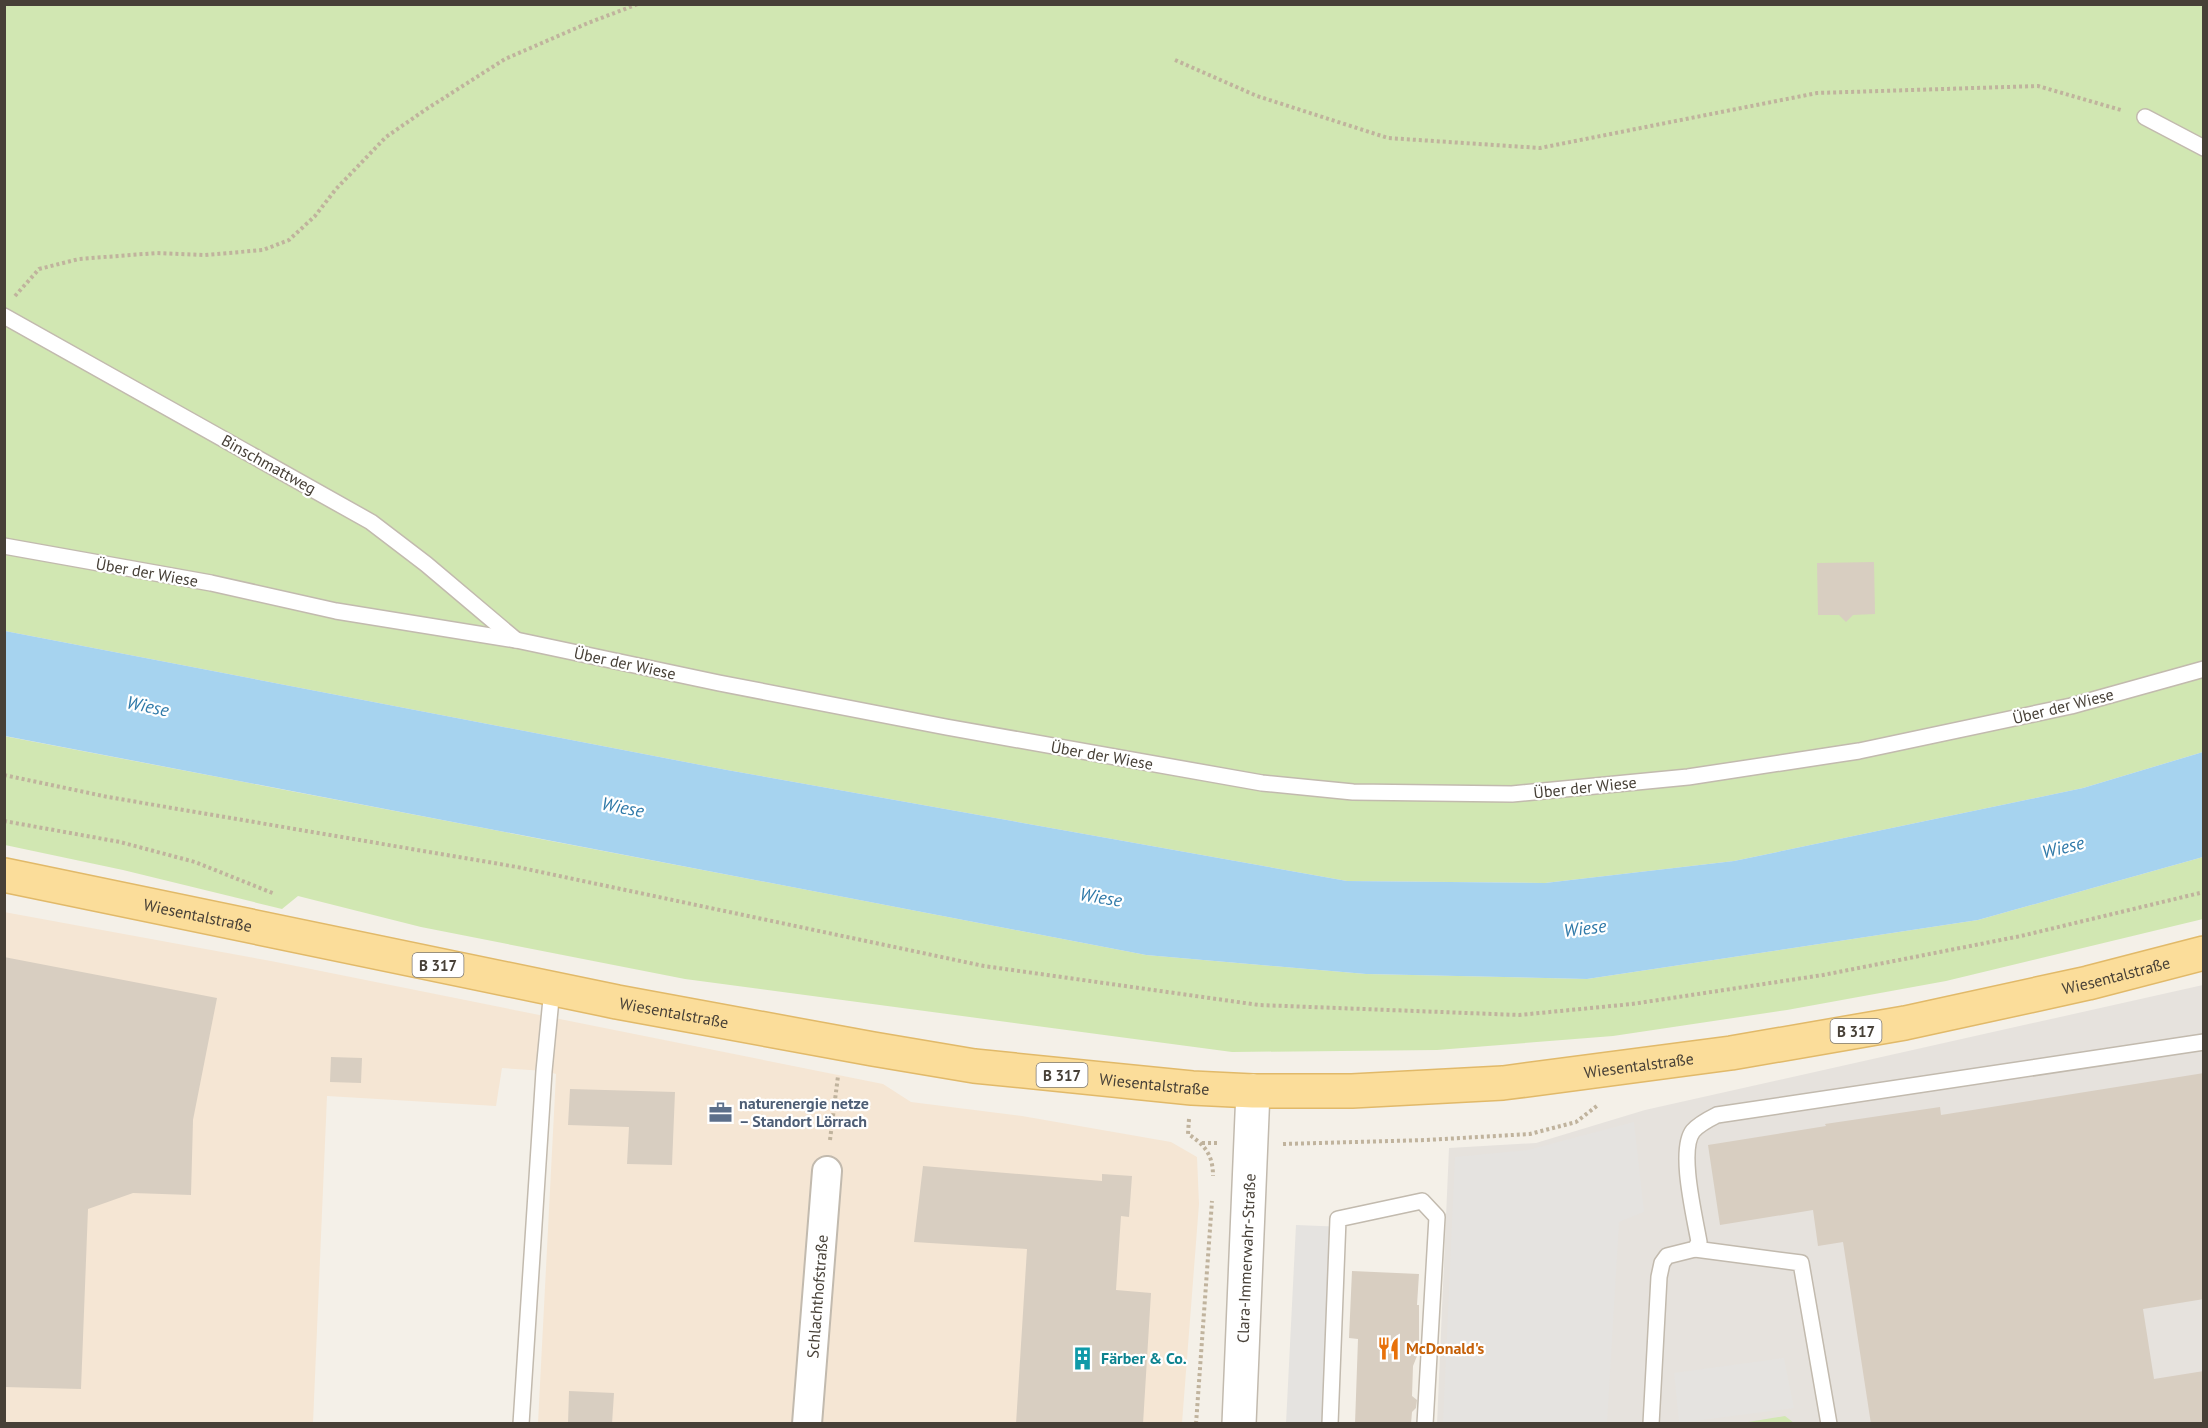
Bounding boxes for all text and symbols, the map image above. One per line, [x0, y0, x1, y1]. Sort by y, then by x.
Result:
street label: Binschmattweg [218, 430, 320, 498]
street label: Über der Wiese [94, 553, 200, 591]
street label: Über der Wiese [572, 642, 678, 684]
street label: Über der Wiese [2010, 684, 2116, 728]
water label: Wiese [125, 690, 172, 722]
street label: Über der Wiese [1049, 736, 1155, 774]
street label: Über der Wiese [1532, 772, 1638, 802]
water label: Wiese [600, 792, 647, 822]
water label: Wiese [2040, 831, 2087, 863]
water label: Wiese [1078, 882, 1125, 912]
street label: Wiesentalstraße [142, 894, 254, 936]
water label: Wiese [1562, 914, 1608, 942]
street label: Wiesentalstraße [2060, 952, 2172, 998]
road number: B 317 [412, 953, 464, 977]
street label: Wiesentalstraße [618, 993, 730, 1032]
road number: B 317 [1830, 1019, 1882, 1043]
street label: Wiesentalstraße [1583, 1048, 1695, 1082]
road number: B 317 [1036, 1063, 1088, 1087]
street label: Wiesentalstraße [1098, 1069, 1210, 1099]
place label: naturenergie netze – Standort Lörrach [739, 1093, 869, 1131]
office icon: naturenergie netze – Standort Lörrach [708, 1099, 734, 1125]
street label: Clara-Immerwahr-Straße [1232, 1173, 1260, 1343]
street label: Schlachthofstraße [802, 1234, 832, 1359]
restaurant icon: McDonald's [1375, 1335, 1401, 1361]
place label: McDonald's [1406, 1338, 1485, 1358]
building icon: Färber & Co. [1070, 1345, 1096, 1371]
place label: Färber & Co. [1101, 1348, 1187, 1368]

